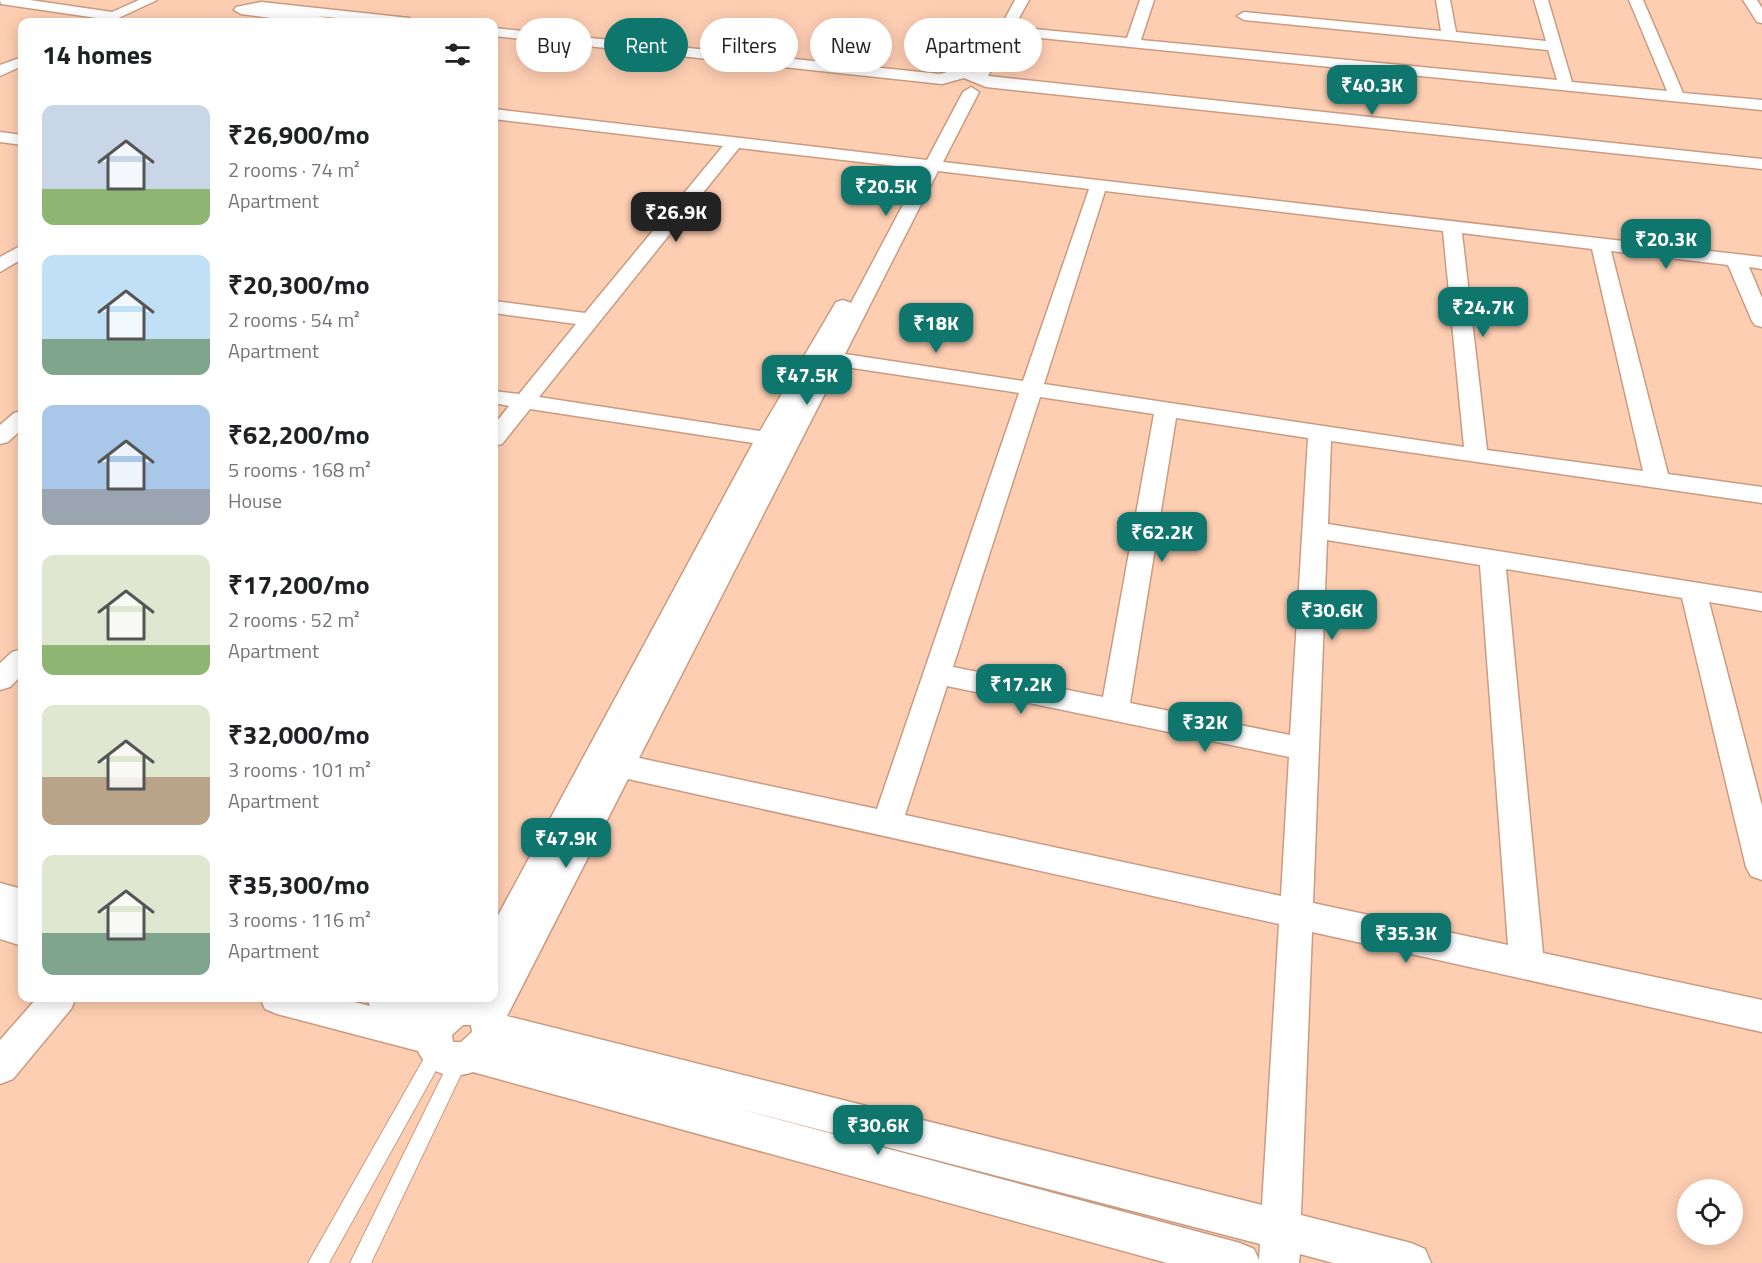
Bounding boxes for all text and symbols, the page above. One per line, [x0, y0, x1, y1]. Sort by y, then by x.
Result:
chip: Buy [516, 18, 592, 72]
chip: Rent [604, 18, 688, 72]
chip: Filters [700, 18, 798, 72]
chip: New [810, 18, 892, 72]
chip: Apartment [904, 18, 1042, 72]
text: 14 homes [42, 35, 152, 74]
icon: filters [441, 38, 474, 71]
pin: ₹40.3K [1323, 65, 1421, 116]
text: ₹40.3K [1341, 69, 1403, 100]
text: ₹26,900/mo [228, 115, 370, 154]
icon: home [90, 129, 162, 201]
text: 2 rooms · 74 m² [228, 154, 360, 185]
pin: ₹20.5K [837, 166, 935, 217]
text: ₹20.5K [855, 170, 917, 201]
text: Apartment [228, 185, 319, 216]
pin: ₹26.9K [627, 192, 725, 243]
text: ₹26.9K [645, 196, 707, 227]
pin: ₹20.3K [1617, 219, 1715, 270]
text: ₹20.3K [1635, 223, 1697, 254]
text: ₹20,300/mo [228, 265, 370, 304]
icon: home [90, 279, 162, 351]
pin: ₹24.7K [1434, 287, 1532, 338]
text: ₹24.7K [1452, 291, 1514, 322]
pin: ₹18K [900, 303, 972, 354]
text: 2 rooms · 54 m² [228, 304, 360, 335]
text: ₹18K [913, 307, 959, 338]
text: Apartment [228, 335, 319, 366]
pin: ₹47.5K [758, 355, 856, 406]
text: ₹47.5K [776, 359, 838, 390]
text: ₹62,200/mo [228, 415, 370, 454]
icon: home [90, 429, 162, 501]
text: 5 rooms · 168 m² [228, 454, 371, 485]
text: House [228, 485, 282, 516]
pin: ₹62.2K [1113, 512, 1211, 563]
text: ₹62.2K [1131, 516, 1193, 547]
text: ₹17,200/mo [228, 565, 370, 604]
icon: home [90, 579, 162, 651]
pin: ₹30.6K [1283, 590, 1381, 641]
text: ₹30.6K [1301, 594, 1363, 625]
text: 2 rooms · 52 m² [228, 604, 360, 635]
text: Apartment [228, 635, 319, 666]
pin: ₹17.2K [972, 664, 1070, 715]
text: ₹17.2K [990, 668, 1052, 699]
pin: ₹32K [1169, 702, 1241, 753]
text: ₹32K [1182, 706, 1228, 737]
text: ₹32,000/mo [228, 715, 370, 754]
icon: home [90, 729, 162, 801]
text: 3 rooms · 101 m² [228, 754, 371, 785]
text: Apartment [228, 785, 319, 816]
pin: ₹47.9K [517, 818, 615, 869]
text: ₹47.9K [535, 822, 597, 853]
text: ₹35,300/mo [228, 865, 370, 904]
icon: home [90, 879, 162, 951]
text: 3 rooms · 116 m² [228, 904, 371, 935]
pin: ₹35.3K [1357, 913, 1455, 964]
text: ₹35.3K [1375, 917, 1437, 948]
text: Apartment [228, 935, 319, 966]
pin: ₹30.6K [829, 1105, 927, 1156]
text: ₹30.6K [847, 1109, 909, 1140]
map controls [1677, 1179, 1743, 1245]
button: locate [1677, 1179, 1743, 1245]

